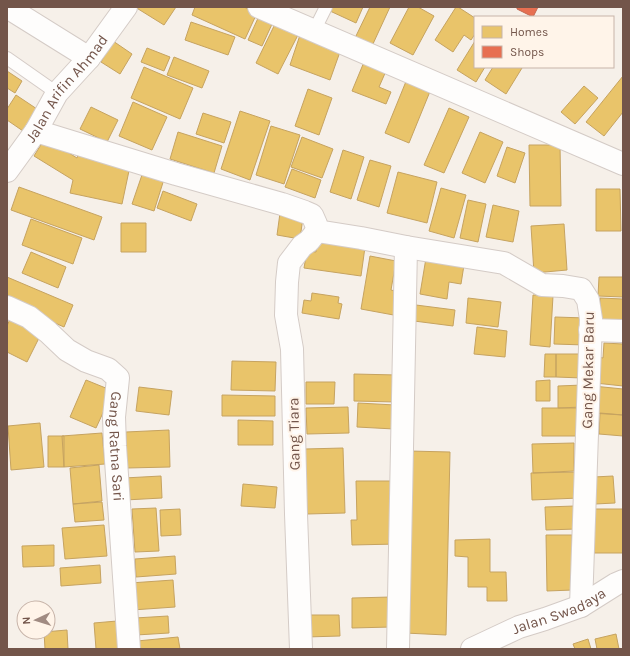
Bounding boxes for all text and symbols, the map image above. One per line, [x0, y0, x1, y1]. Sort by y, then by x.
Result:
legend [474, 16, 614, 68]
text: Homes [510, 25, 548, 39]
street label: Jalan Arifin Ahmad [22, 31, 112, 146]
text: Shops [510, 45, 544, 59]
street label: Gang Mekar Baru [578, 311, 598, 429]
street label: Gang Ratna Sari [105, 391, 128, 502]
street label: Gang Tiara [284, 397, 304, 471]
street label: Jalan Swadaya [509, 584, 609, 638]
north arrow [16, 600, 56, 640]
text: N [20, 616, 33, 625]

